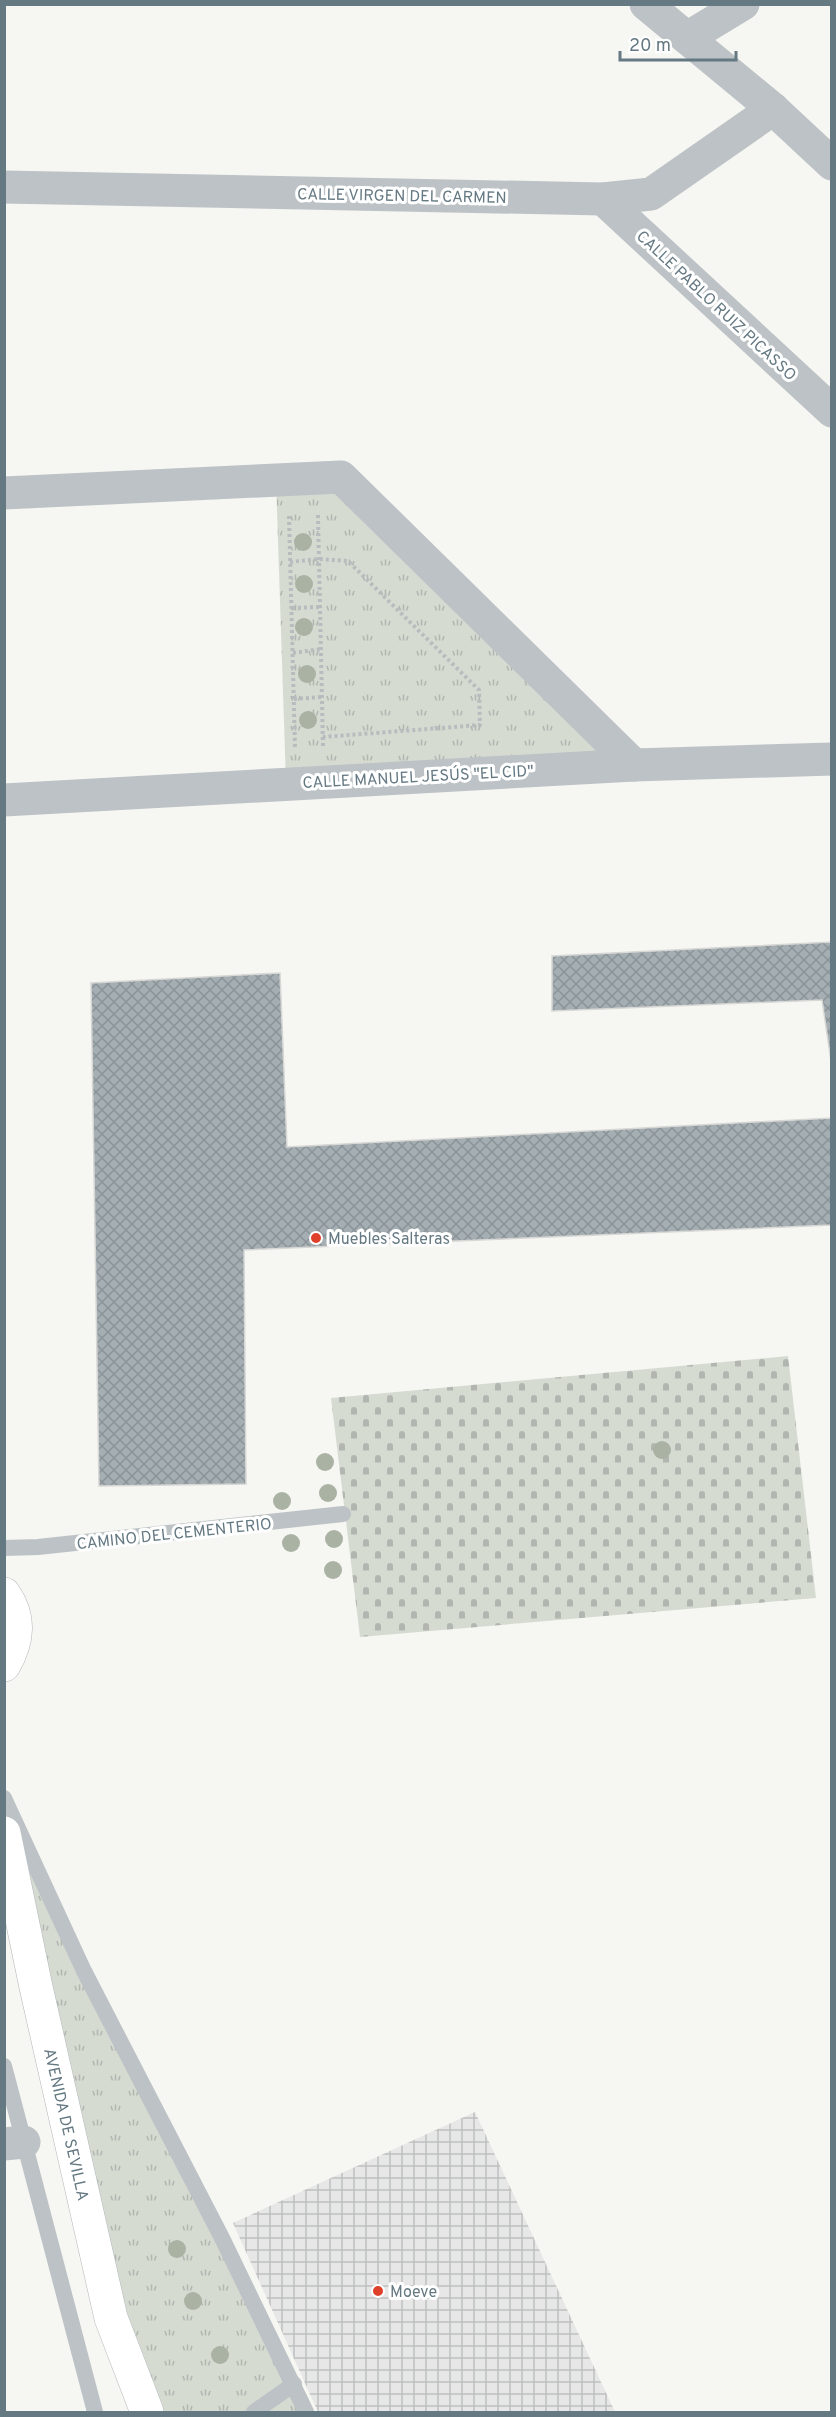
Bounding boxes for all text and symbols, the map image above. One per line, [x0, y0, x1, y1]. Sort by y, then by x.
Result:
scale bar [620, 24, 736, 62]
text: 20 m [629, 35, 671, 58]
street label: CALLE VIRGEN DEL CARMEN [297, 185, 507, 209]
street label: CALLE PABLO RUIZ PICASSO [632, 227, 800, 386]
street label: CALLE MANUEL JESÚS "EL CID" [302, 760, 534, 794]
place label: Muebles Salteras [328, 1230, 450, 1250]
marker: Muebles Salteras [309, 1231, 323, 1245]
street label: CAMINO DEL CEMENTERIO [76, 1515, 273, 1555]
street label: AVENIDA DE SEVILLA [38, 2046, 92, 2203]
place label: Moeve [390, 2283, 437, 2303]
marker: Moeve [371, 2284, 385, 2298]

